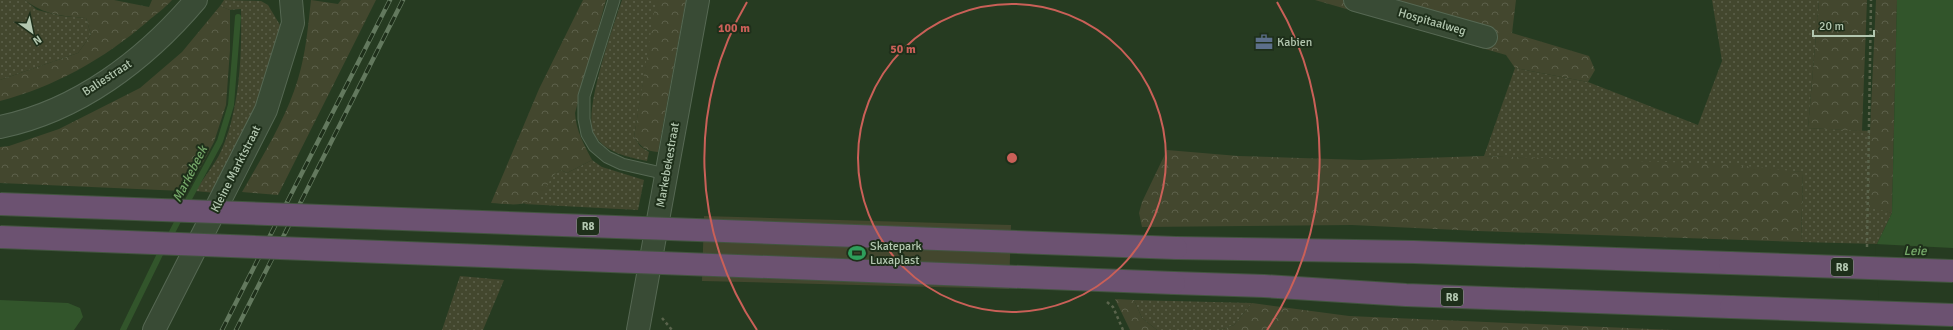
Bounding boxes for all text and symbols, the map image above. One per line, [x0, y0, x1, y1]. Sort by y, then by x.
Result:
street label: Hospitaalweg [1396, 5, 1468, 39]
north arrow [12, 12, 52, 52]
scale bar [1813, 12, 1874, 38]
text: 20 m [1819, 19, 1844, 34]
text: 100 m [718, 21, 750, 36]
text: N [30, 32, 44, 48]
office icon: Kabien [1254, 32, 1274, 52]
place label: Kabien [1277, 35, 1312, 50]
text: 50 m [890, 42, 916, 57]
street label: Baliestraat [79, 56, 135, 100]
street label: Markebekestraat [653, 121, 683, 209]
street label: Kleine Marktstraat [208, 123, 264, 215]
water label: Markebeek [169, 142, 212, 205]
centre of rings [1005, 151, 1019, 165]
road number: R8 [577, 217, 599, 235]
place label: Skatepark Luxaplast [870, 239, 922, 268]
sports icon: Skatepark Luxaplast [847, 243, 867, 263]
water label: Leie [1904, 243, 1928, 259]
road number: R8 [1831, 258, 1853, 276]
road number: R8 [1441, 288, 1463, 306]

